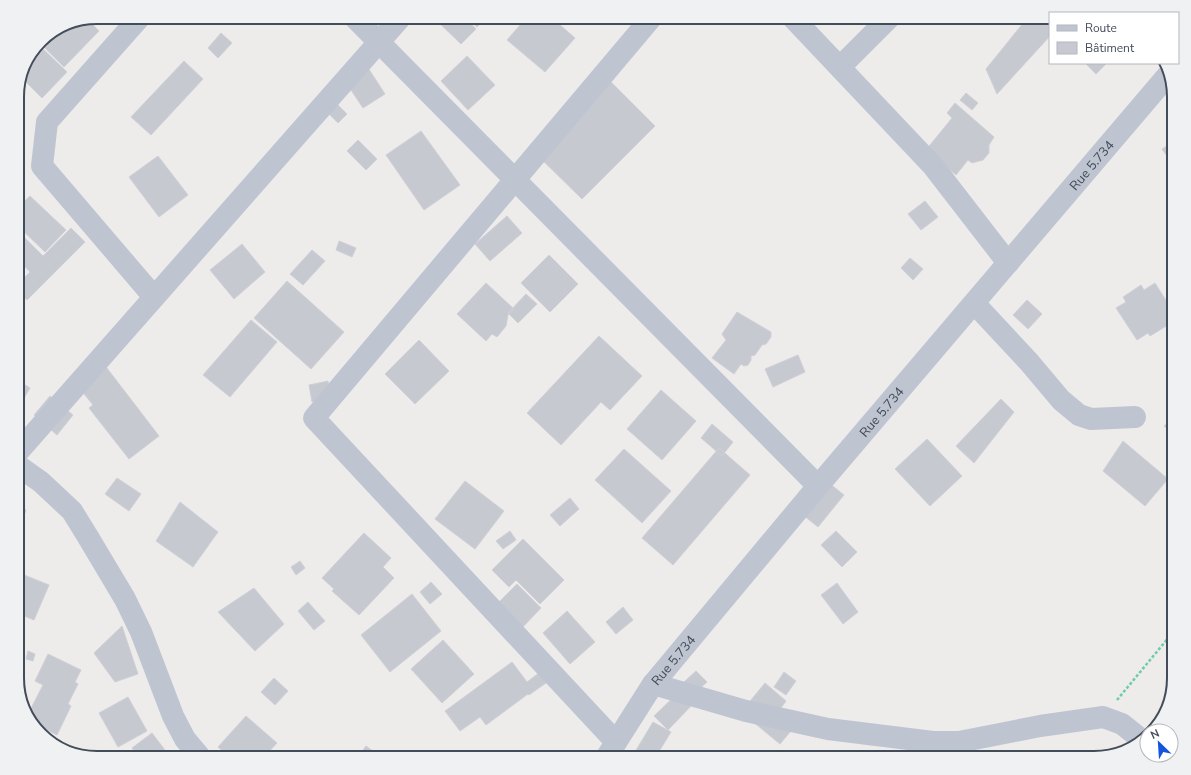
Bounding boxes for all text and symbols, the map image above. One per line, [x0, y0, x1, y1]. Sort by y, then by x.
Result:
legend [1049, 12, 1179, 64]
text: Route [1085, 20, 1117, 36]
text: Bâtiment [1085, 40, 1135, 56]
street label: Rue 5.734 [1066, 137, 1119, 195]
street label: Rue 5.734 [856, 383, 909, 441]
street label: Rue 5.734 [648, 631, 700, 690]
north arrow [1139, 723, 1179, 763]
text: N [1148, 726, 1162, 743]

